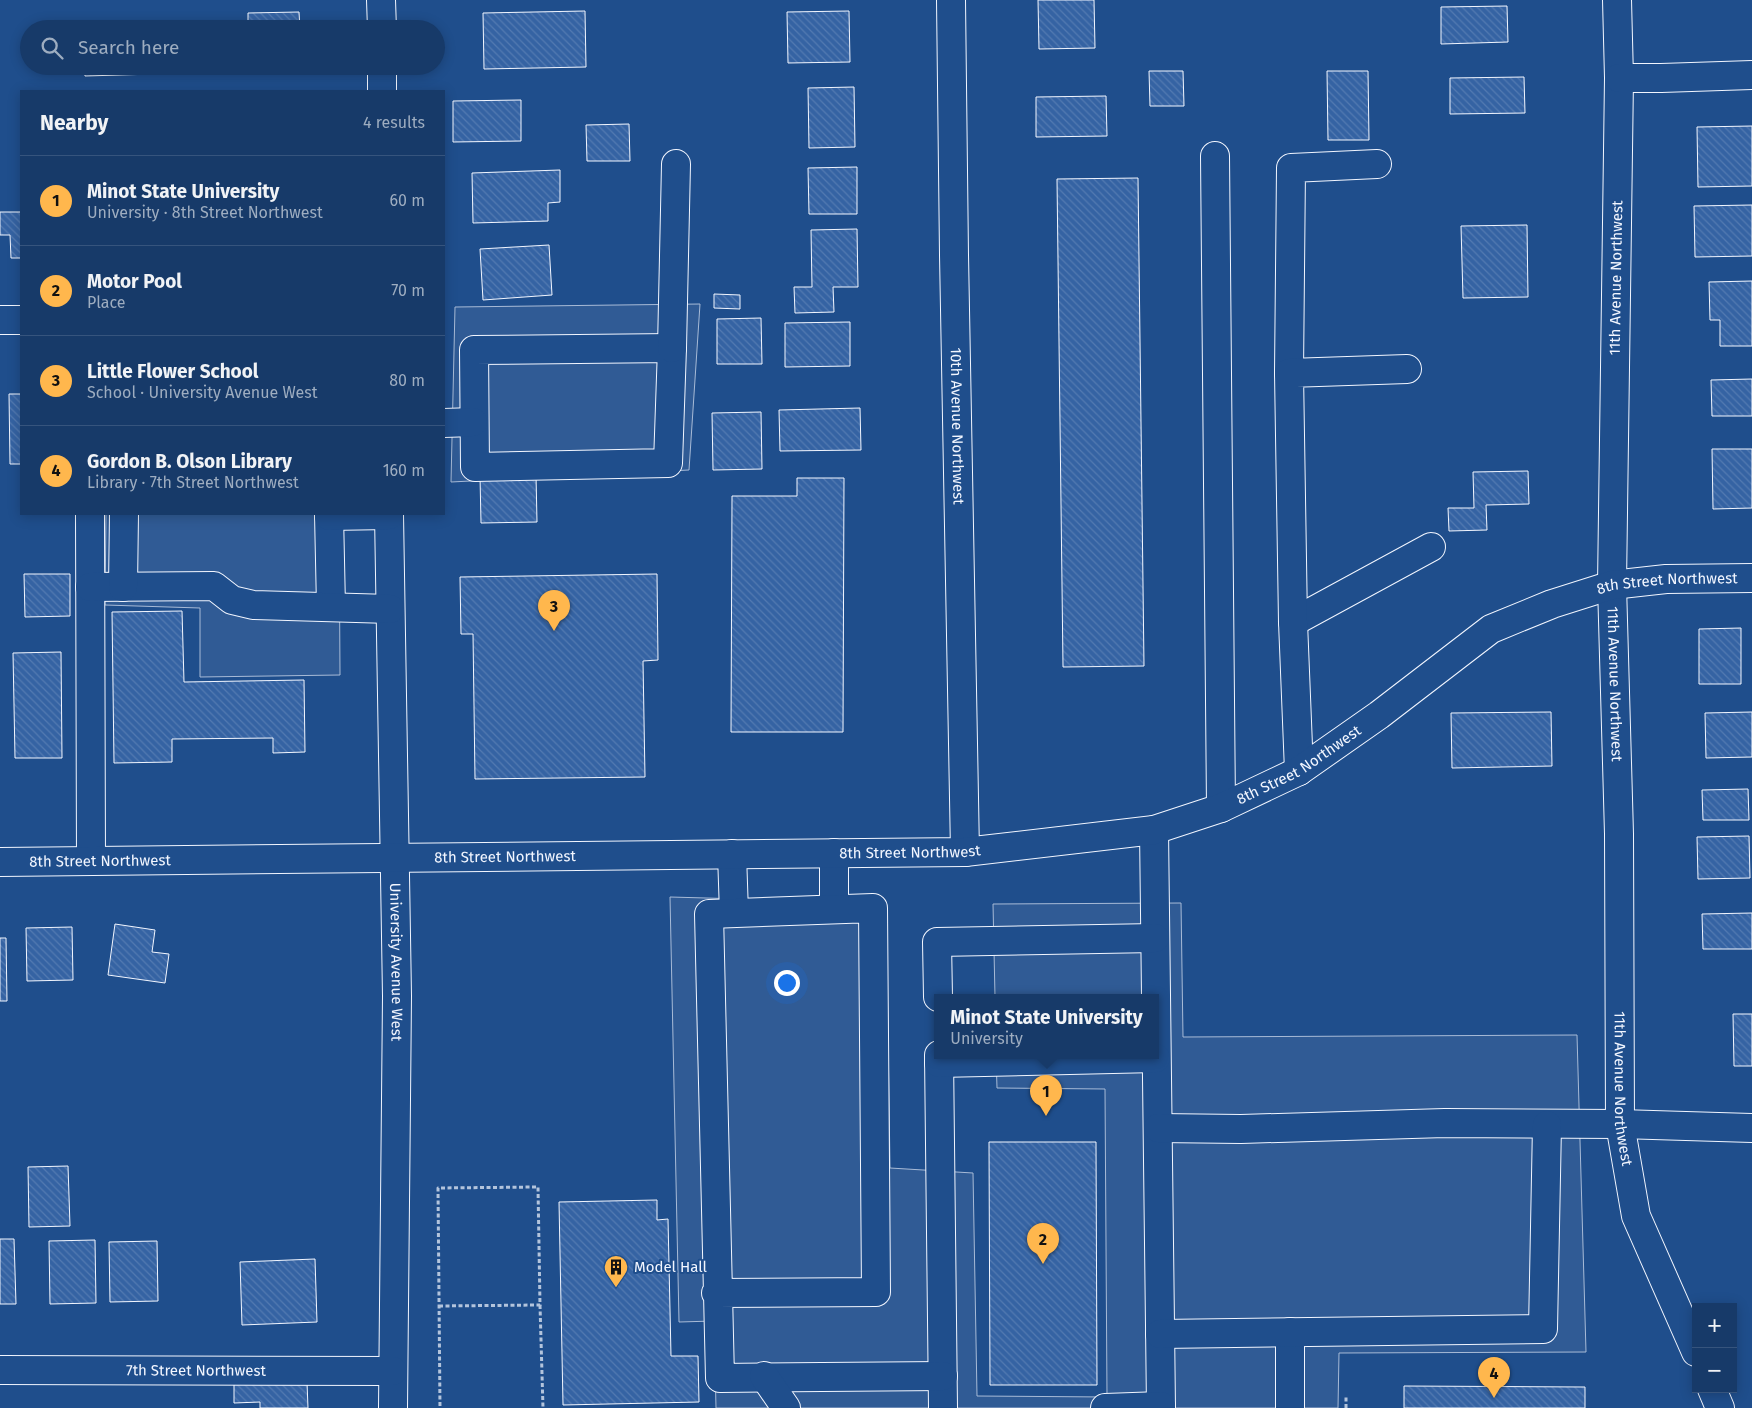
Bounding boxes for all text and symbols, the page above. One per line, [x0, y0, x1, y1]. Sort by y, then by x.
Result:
search box [20, 20, 445, 75]
icon: search [38, 34, 66, 62]
text: Search here [78, 36, 179, 59]
text: Nearby [40, 110, 108, 136]
text: 4 results [363, 113, 425, 132]
text: Minot State University [87, 180, 279, 203]
text: 1 [52, 191, 60, 210]
text: 60 m [390, 191, 425, 210]
street label: 11th Avenue Northwest [1606, 200, 1626, 356]
text: University · 8th Street Northwest [87, 203, 323, 222]
text: Motor Pool [87, 270, 182, 293]
text: 2 [52, 281, 60, 300]
text: 70 m [391, 281, 425, 300]
text: Place [87, 293, 126, 312]
street label: 10th Avenue Northwest [947, 347, 968, 505]
text: Little Flower School [87, 360, 258, 383]
text: 3 [52, 371, 60, 390]
text: 80 m [389, 371, 425, 390]
text: School · University Avenue West [87, 383, 318, 402]
text: Gordon B. Olson Library [87, 450, 292, 473]
text: 4 [51, 461, 61, 480]
text: 160 m [383, 461, 425, 480]
text: Library · 7th Street Northwest [87, 473, 299, 492]
street label: 8th Street Northwest [1594, 569, 1738, 598]
pin: 3 [538, 590, 570, 631]
street label: 11th Avenue Northwest [1604, 606, 1626, 762]
street label: 8th Street Northwest [1234, 721, 1365, 808]
street label: 8th Street Northwest [839, 841, 982, 862]
street label: 8th Street Northwest [434, 847, 576, 867]
street label: 8th Street Northwest [29, 851, 171, 871]
street label: University Avenue West [386, 882, 406, 1042]
your location [774, 970, 800, 996]
popup [934, 994, 1159, 1059]
text: Minot State University [950, 1006, 1143, 1029]
street label: 11th Avenue Northwest [1611, 1011, 1636, 1168]
text: University [950, 1029, 1023, 1048]
pin: 1 [1030, 1075, 1062, 1116]
pin: 2 [1027, 1223, 1059, 1264]
building icon: Model Hall [603, 1254, 629, 1288]
place label: Model Hall [634, 1258, 708, 1276]
map controls [1692, 1303, 1737, 1393]
button: + [1692, 1303, 1737, 1348]
button: − [1692, 1348, 1737, 1393]
pin: 4 [1478, 1357, 1510, 1398]
street label: 7th Street Northwest [126, 1361, 267, 1380]

